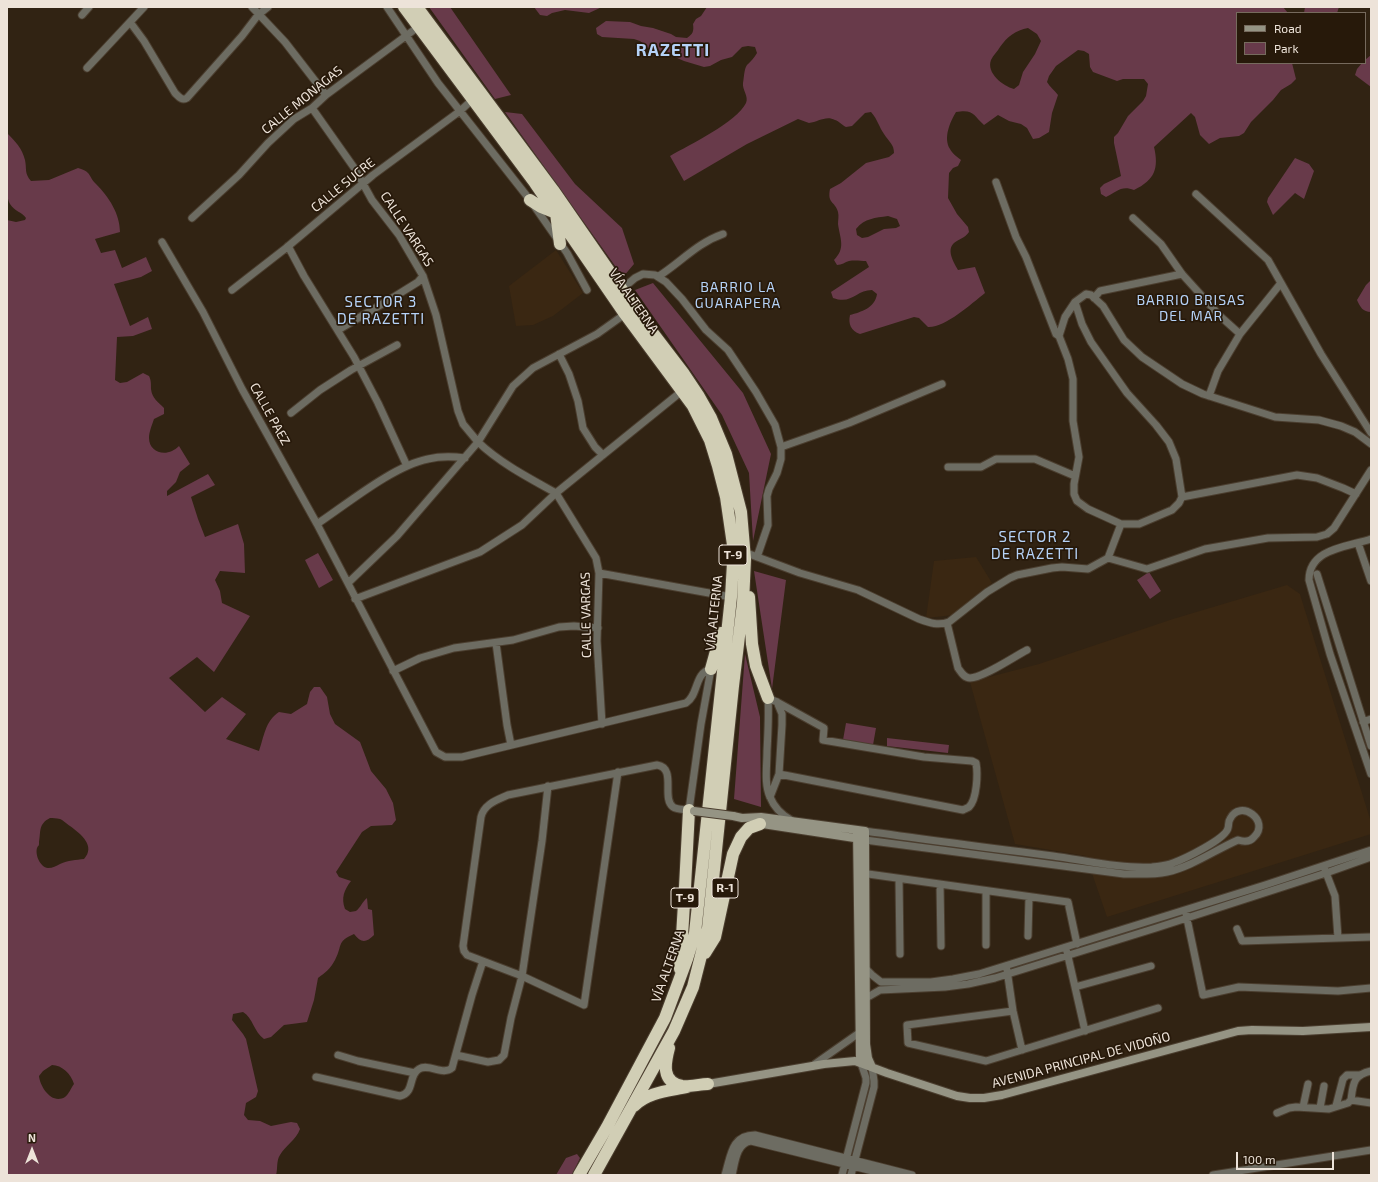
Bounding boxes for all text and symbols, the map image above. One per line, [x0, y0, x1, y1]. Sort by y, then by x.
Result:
legend [1236, 12, 1366, 64]
text: Road [1274, 21, 1302, 35]
district label: RAZETTI [636, 40, 710, 60]
text: Park [1274, 41, 1299, 55]
street label: CALLE MONAGAS [258, 63, 346, 137]
street label: CALLE SUCRE [308, 154, 378, 216]
street label: CALLE VARGAS [377, 189, 437, 269]
street label: VÍA ALTERNA [606, 265, 662, 337]
district label: BARRIO LA GUARAPERA [695, 279, 781, 312]
district label: BARRIO BRISAS DEL MAR [1136, 292, 1246, 324]
district label: SECTOR 3 DE RAZETTI [337, 293, 425, 328]
street label: CALLE PAEZ [246, 380, 294, 448]
district label: SECTOR 2 DE RAZETTI [991, 528, 1079, 563]
road number: T-9 [719, 545, 747, 565]
street label: CALLE VARGAS [577, 572, 595, 658]
street label: VÍA ALTERNA [702, 574, 726, 652]
road number: R-1 [712, 878, 738, 898]
road number: T-9 [671, 888, 699, 908]
street label: VÍA ALTERNA [648, 928, 688, 1004]
street label: AVENIDA PRINCIPAL DE VIDOÑO [990, 1029, 1172, 1091]
north arrow [12, 1130, 52, 1170]
text: N [28, 1131, 36, 1144]
scale bar [1238, 1144, 1336, 1170]
text: 100 m [1243, 1152, 1275, 1166]

